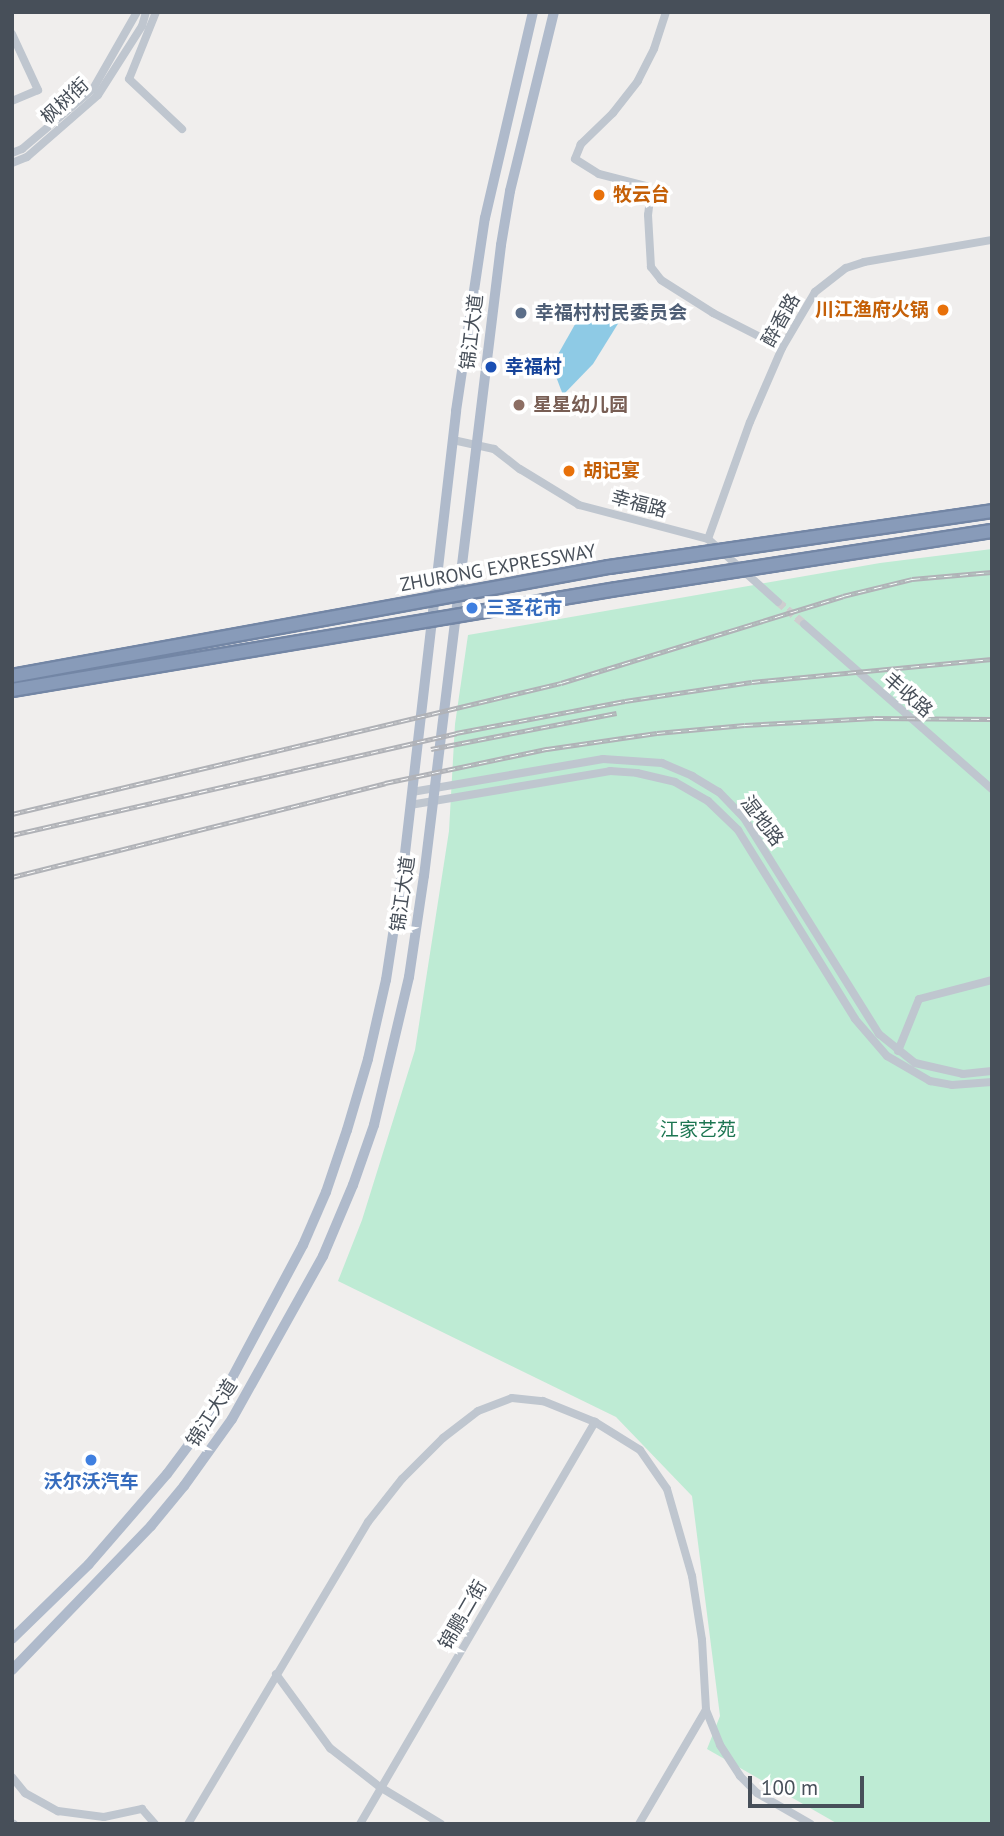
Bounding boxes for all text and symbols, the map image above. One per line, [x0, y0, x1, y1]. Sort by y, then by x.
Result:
street label: 枫树街 [36, 73, 94, 129]
place label: 牧云台 [613, 184, 670, 206]
marker: 牧云台 [591, 187, 607, 203]
street label: 醉香路 [757, 290, 805, 350]
street label: 锦江大道 [456, 293, 488, 371]
place label: 川江渔府火锅 [815, 299, 929, 321]
place label: 幸福村村民委员会 [535, 302, 687, 324]
marker: 川江渔府火锅 [935, 302, 951, 318]
marker: 幸福村村民委员会 [513, 305, 529, 321]
place label: 幸福村 [505, 356, 562, 378]
marker: 幸福村 [483, 359, 499, 375]
place label: 星星幼儿园 [533, 394, 628, 416]
marker: 星星幼儿园 [511, 397, 527, 413]
place label: 胡记宴 [583, 460, 640, 482]
marker: 胡记宴 [561, 463, 577, 479]
street label: 幸福路 [609, 486, 669, 522]
street label: ZHURONG EXPRESSWAY [398, 540, 598, 596]
place label: 三圣花市 [486, 597, 562, 619]
marker: 三圣花市 [464, 600, 480, 616]
street label: 丰收路 [879, 668, 937, 722]
street label: 湿地路 [736, 791, 788, 851]
street label: 锦江大道 [386, 855, 420, 933]
park label: 江家艺苑 [660, 1119, 736, 1141]
street label: 锦江大道 [182, 1375, 242, 1451]
marker: 沃尔沃汽车 [83, 1452, 99, 1468]
place label: 沃尔沃汽车 [44, 1471, 138, 1493]
street label: 锦鹏二街 [434, 1576, 492, 1654]
scale bar [752, 1762, 867, 1806]
text: 100 m [761, 1774, 818, 1801]

